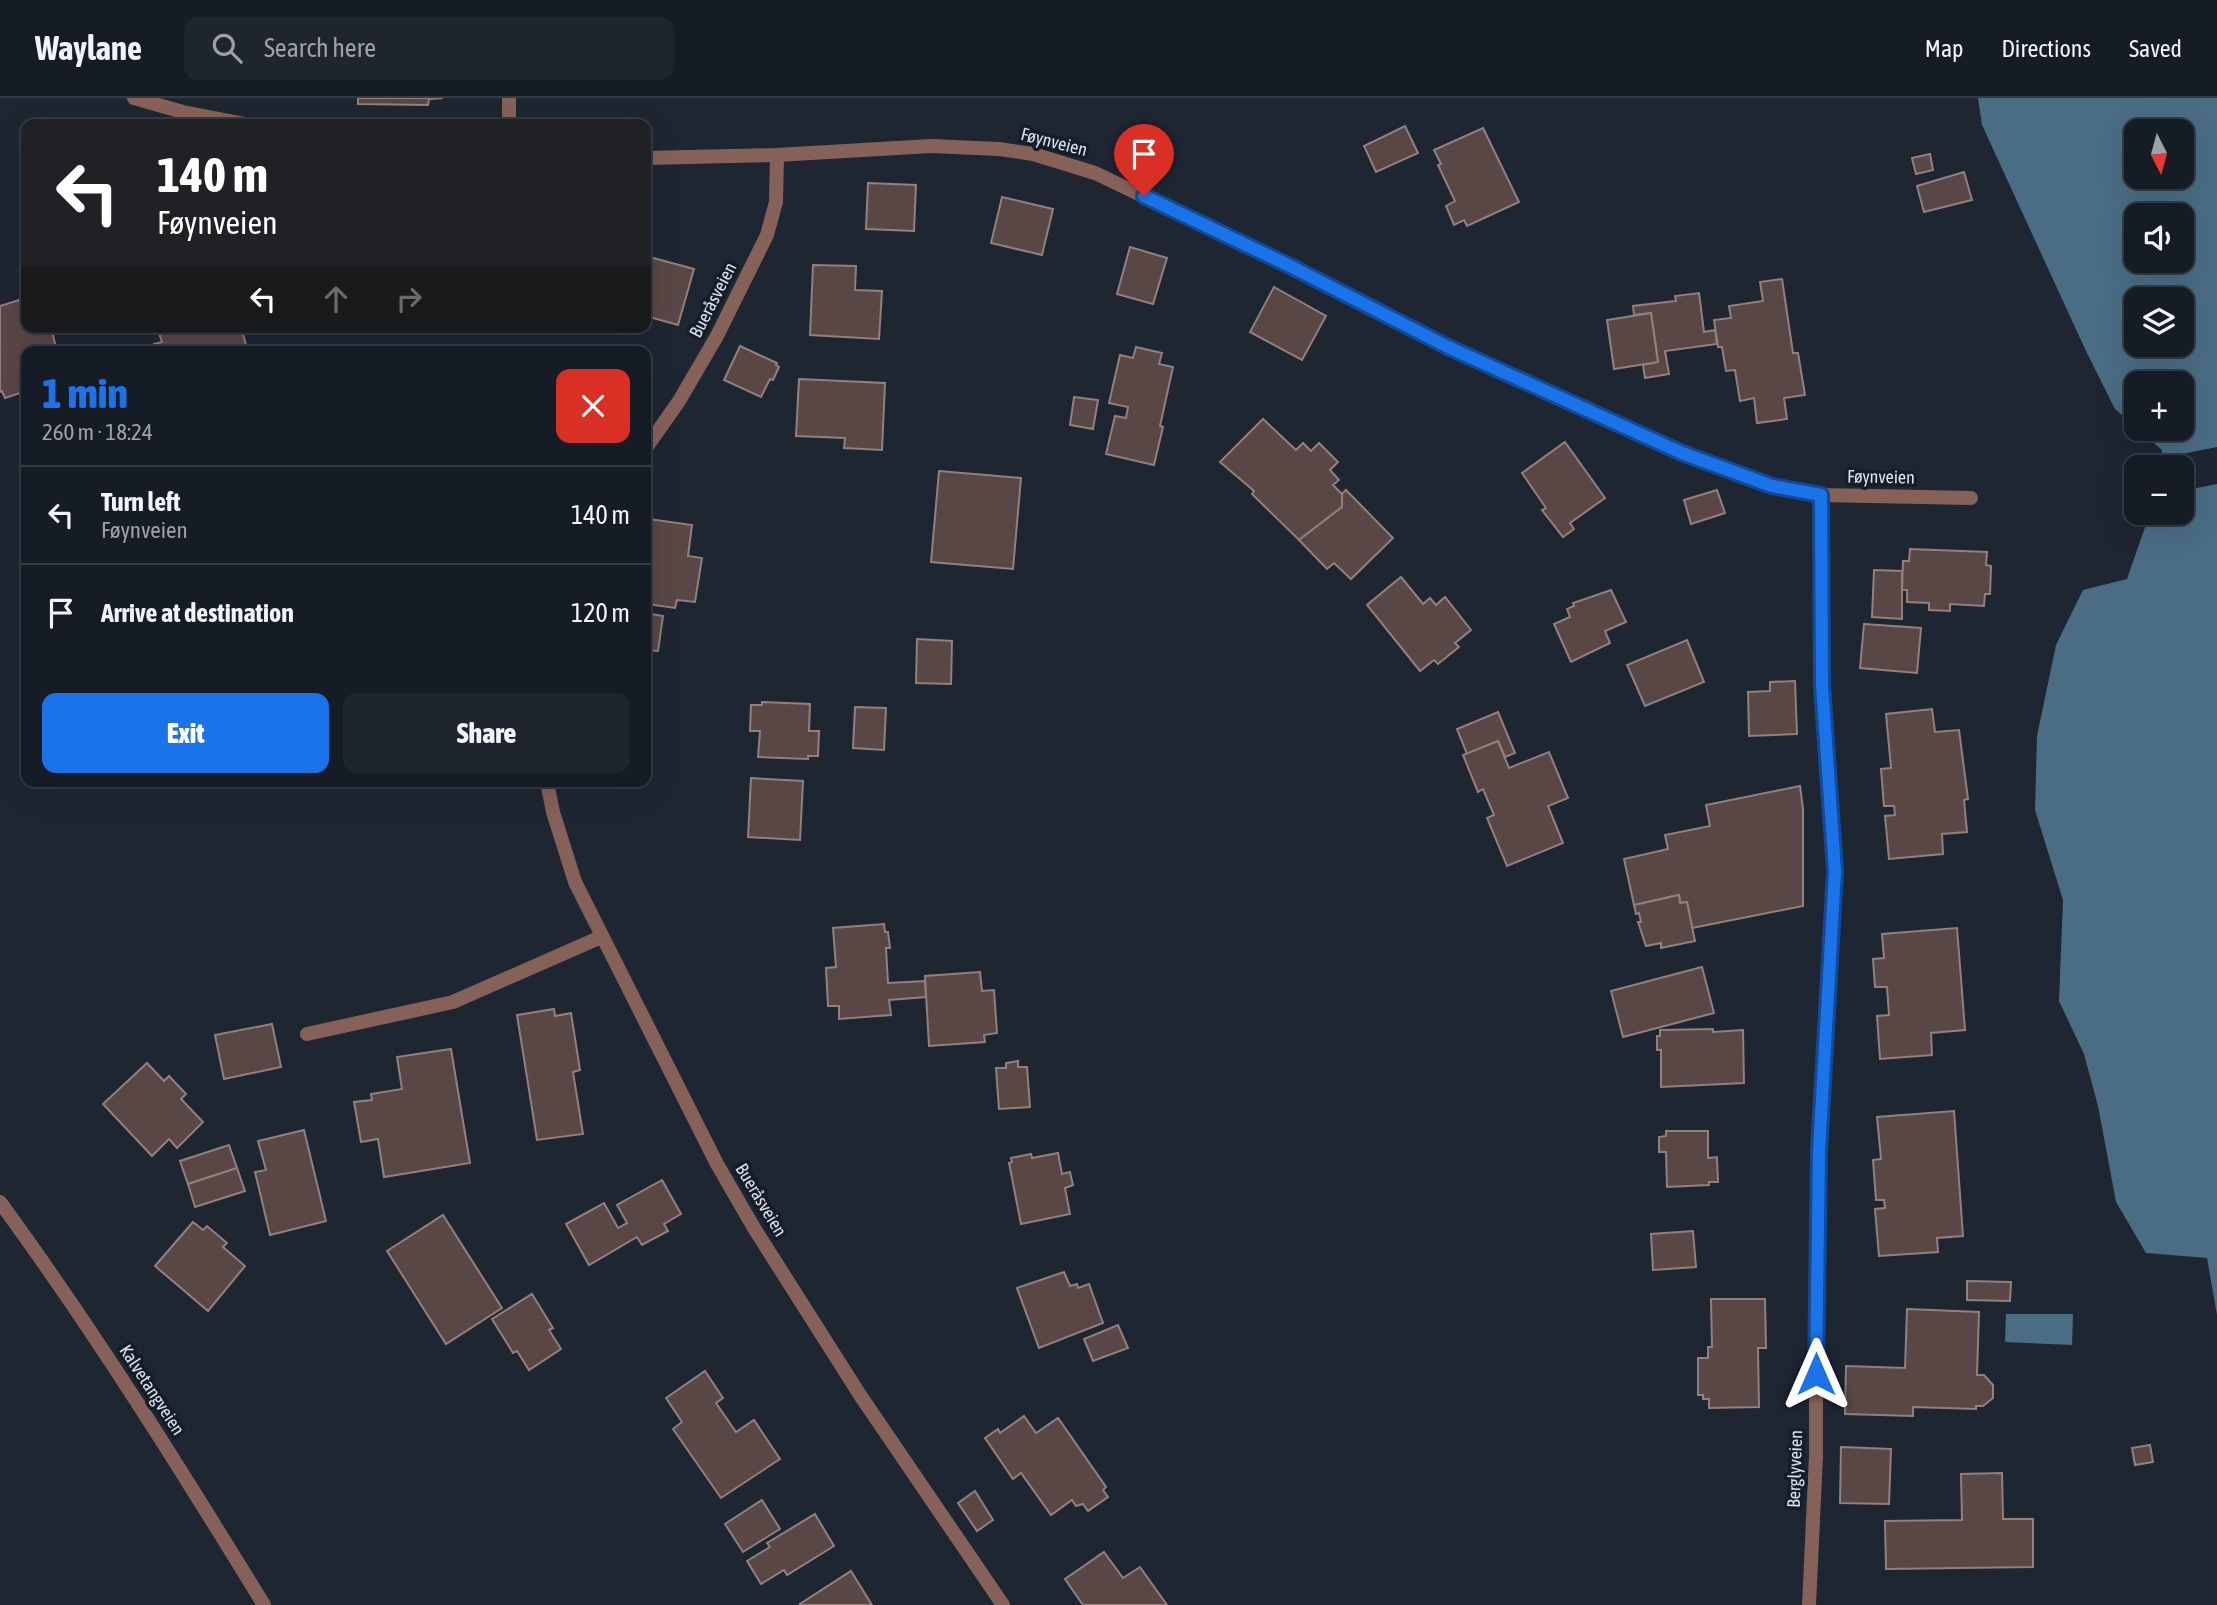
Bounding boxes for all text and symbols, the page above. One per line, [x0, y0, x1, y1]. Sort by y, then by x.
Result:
search box [184, 17, 674, 80]
text: Waylane [35, 29, 142, 67]
icon: search [208, 29, 246, 67]
text: Search here [264, 33, 376, 63]
text: Map [1925, 35, 1963, 62]
text: Directions [2001, 35, 2091, 62]
text: Saved [2129, 35, 2182, 62]
north arrow [2124, 119, 2194, 189]
map controls [2124, 119, 2194, 525]
street label: Føynveien [1019, 123, 1090, 160]
pin [1114, 124, 1174, 196]
icon: arrive [1125, 135, 1163, 173]
text: 140 m [157, 146, 268, 202]
icon: left [42, 147, 133, 238]
button: sound [2124, 203, 2194, 273]
text: Føynveien [157, 204, 277, 241]
street label: Bueråsveien [685, 259, 740, 341]
icon: left [244, 280, 282, 318]
icon: ahead [317, 280, 355, 318]
icon: right [390, 280, 428, 318]
button: layers [2124, 287, 2194, 357]
text: 1 min [42, 369, 128, 417]
button: close [556, 369, 630, 443]
button: + [2124, 371, 2194, 441]
text: 260 m · 18:24 [42, 419, 153, 445]
button: − [2124, 455, 2194, 525]
street label: Føynveien [1847, 465, 1915, 488]
text: Turn left [101, 487, 181, 517]
icon: left [42, 496, 80, 534]
text: 140 m [571, 500, 630, 530]
text: Føynveien [101, 517, 188, 543]
icon: arrive [42, 594, 80, 632]
text: Arrive at destination [101, 598, 294, 628]
text: 120 m [571, 598, 630, 628]
button: Exit [42, 693, 329, 773]
button: Share [343, 693, 630, 773]
street label: Bueråsveien [731, 1159, 791, 1240]
position arrow [1779, 1337, 1853, 1411]
street label: Kalvetangveien [115, 1341, 189, 1439]
street label: Berglyveien [1783, 1430, 1806, 1508]

